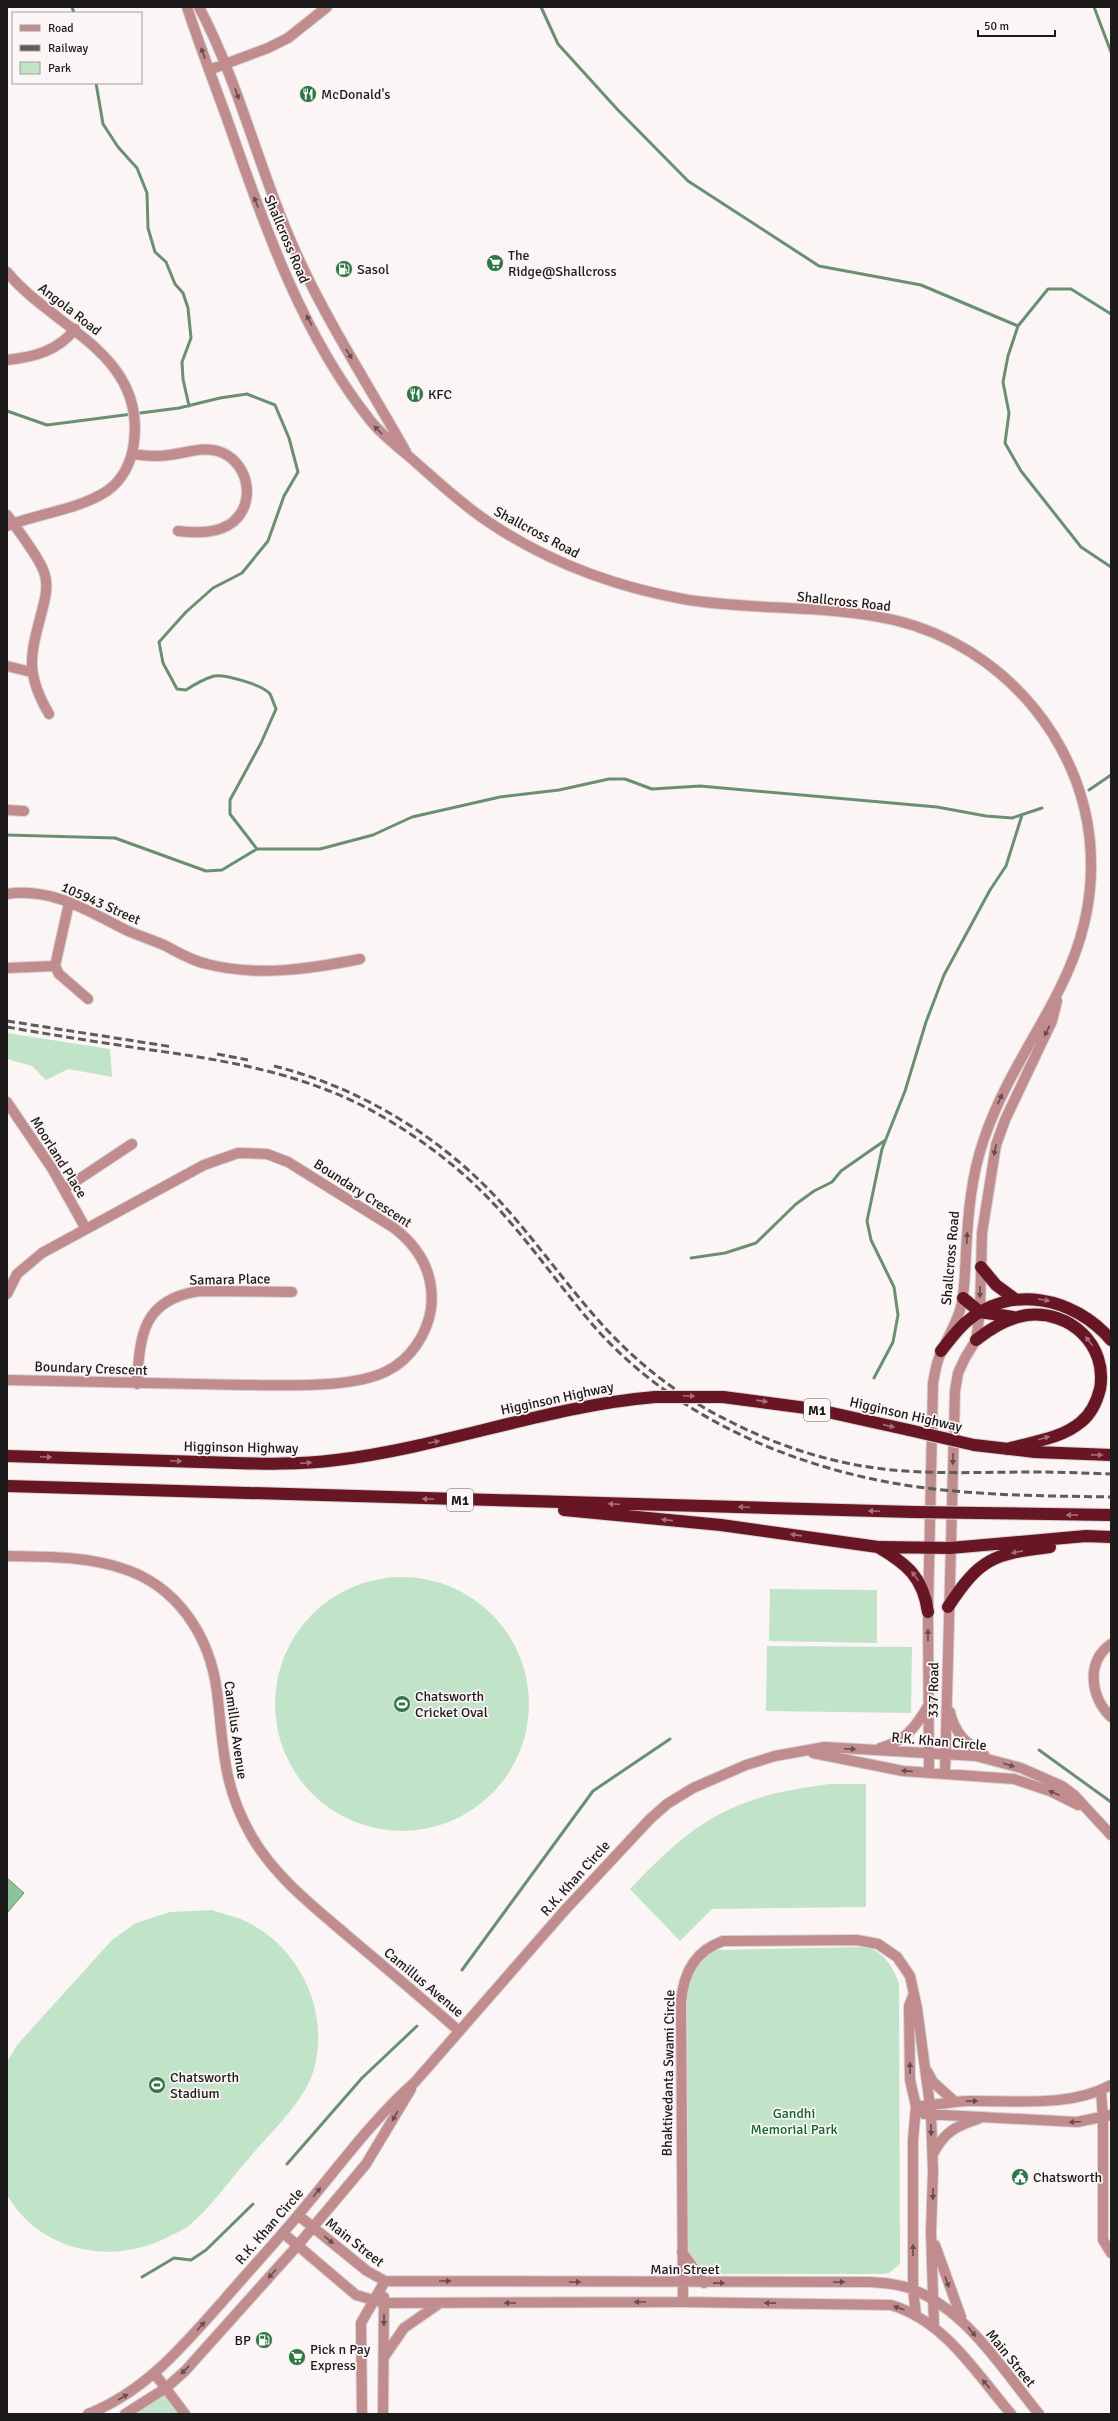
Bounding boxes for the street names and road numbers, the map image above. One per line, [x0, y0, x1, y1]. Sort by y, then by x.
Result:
street label: Shallcross Road [260, 192, 313, 286]
street label: Angola Road [35, 280, 105, 339]
street label: Shallcross Road [491, 503, 582, 562]
street label: Shallcross Road [796, 588, 892, 615]
street label: 105943 Street [59, 878, 143, 929]
street label: Moorland Place [27, 1113, 90, 1201]
street label: Boundary Crescent [311, 1155, 415, 1231]
street label: Shallcross Road [938, 1210, 963, 1306]
street label: Samara Place [189, 1270, 271, 1289]
street label: Boundary Crescent [34, 1358, 148, 1379]
street label: Higginson Highway [499, 1378, 616, 1419]
street label: Higginson Highway [848, 1393, 964, 1436]
road number: M1 [804, 1399, 830, 1421]
street label: Higginson Highway [183, 1438, 299, 1457]
road number: M1 [447, 1489, 473, 1511]
street label: 337 Road [925, 1662, 942, 1718]
street label: Camillus Avenue [220, 1680, 251, 1780]
street label: R.K. Khan Circle [891, 1729, 987, 1754]
street label: R.K. Khan Circle [537, 1837, 614, 1920]
street label: Camillus Avenue [380, 1944, 467, 2021]
street label: Bhaktivedanta Swami Circle [659, 1990, 678, 2156]
street label: R.K. Khan Circle [232, 2185, 307, 2268]
street label: Main Street [322, 2214, 387, 2271]
street label: Main Street [650, 2261, 720, 2278]
street label: Main Street [982, 2326, 1039, 2391]

